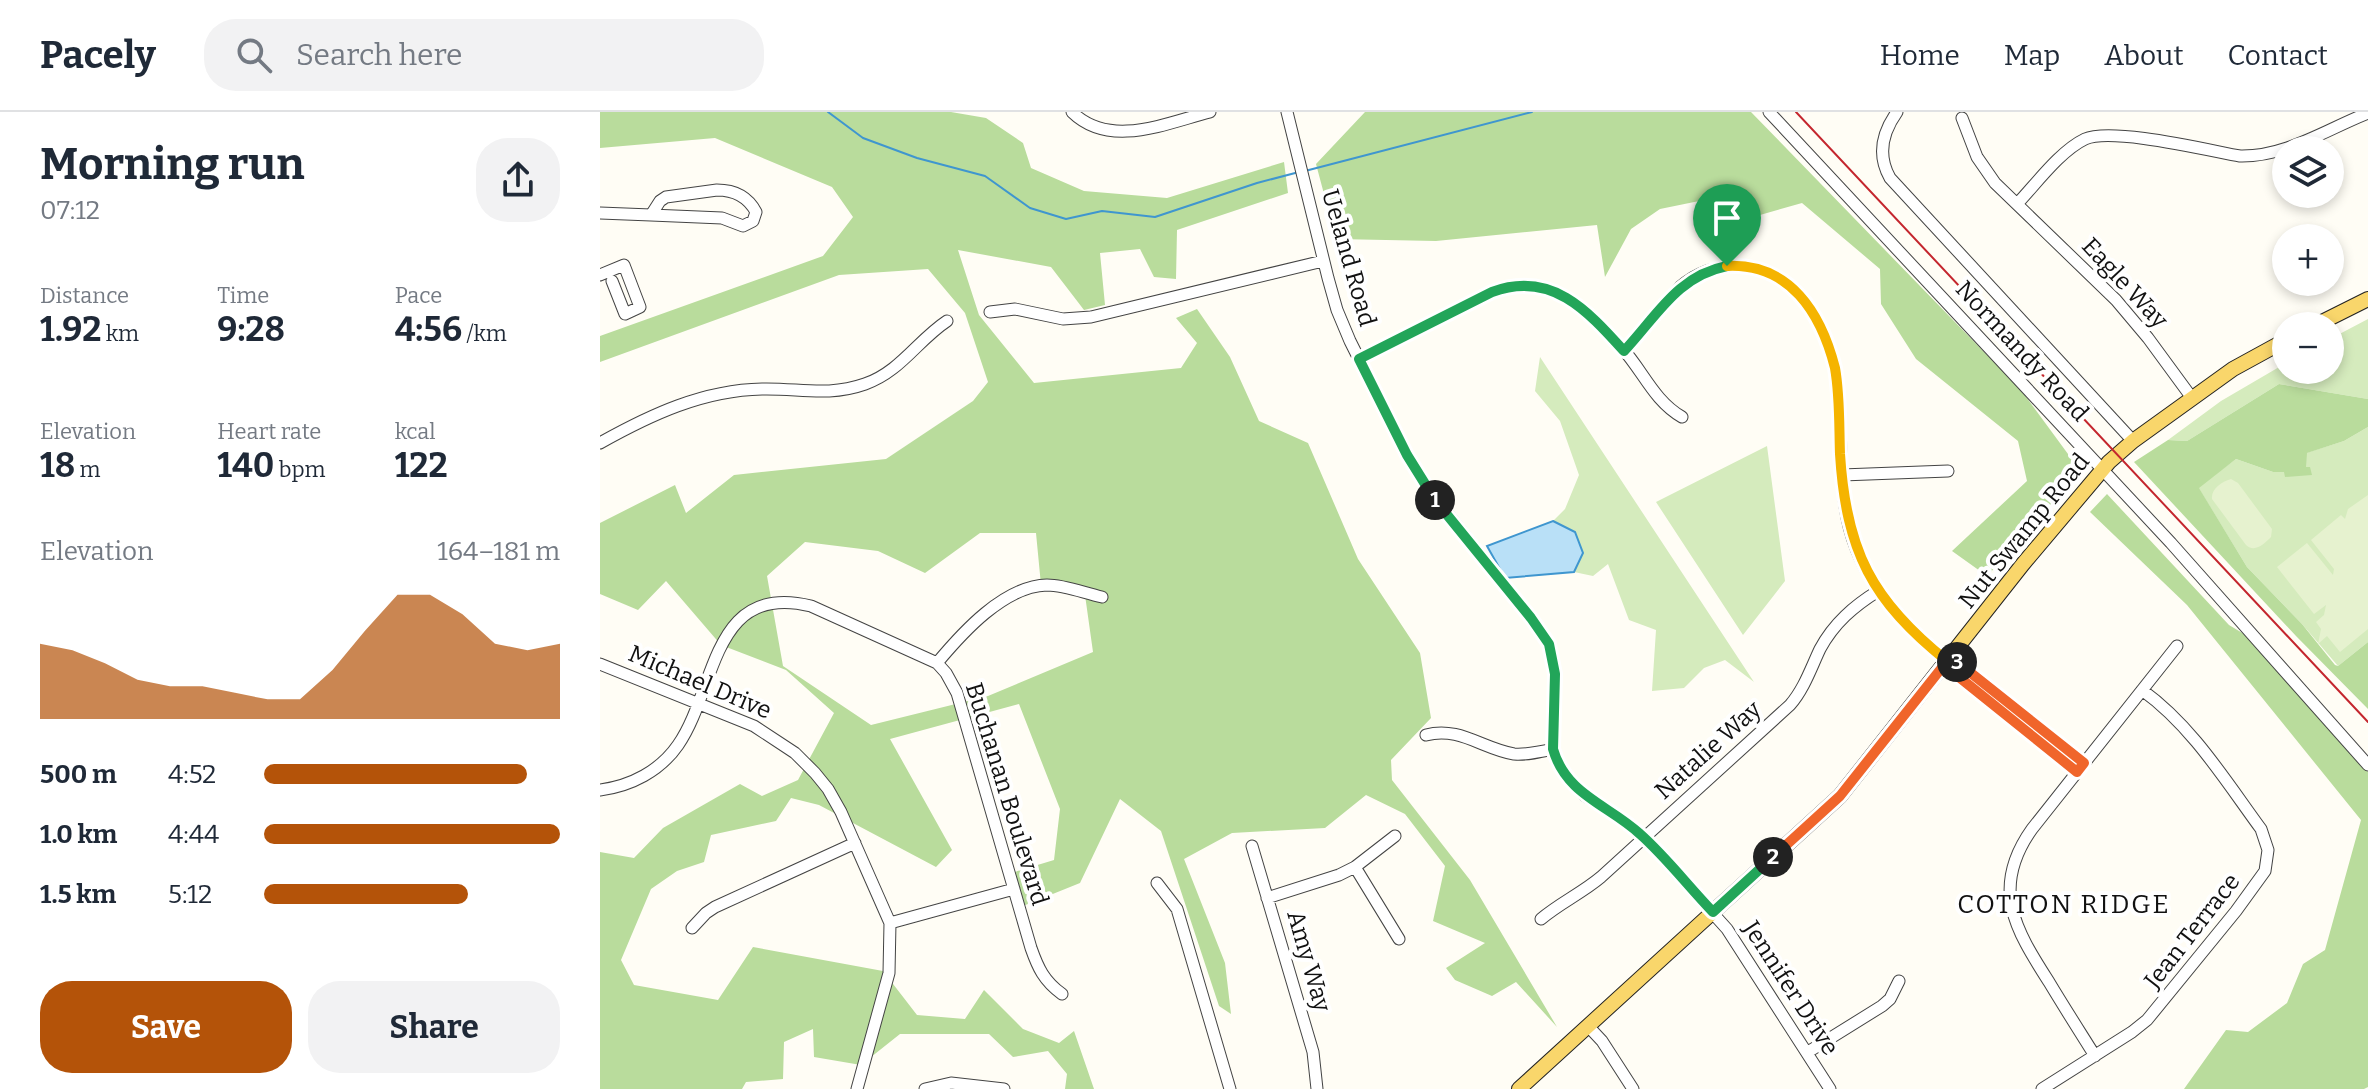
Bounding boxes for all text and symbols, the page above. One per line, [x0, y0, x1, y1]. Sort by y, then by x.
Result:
search box [204, 19, 764, 91]
text: Pacely [40, 32, 156, 78]
icon: search [232, 33, 276, 77]
text: Search here [296, 37, 462, 73]
text: Home [1880, 39, 1960, 72]
text: Map [2004, 39, 2060, 72]
text: About [2104, 39, 2184, 72]
text: Contact [2228, 39, 2328, 72]
map controls [2272, 136, 2344, 384]
button: layers [2272, 136, 2344, 208]
text: Morning run [40, 138, 304, 191]
button: share [476, 138, 560, 222]
pin [1693, 184, 1761, 266]
street label: Ueland Road [1316, 186, 1382, 330]
text: 07:12 [40, 195, 100, 226]
icon: arrive [1705, 196, 1749, 240]
button: + [2272, 224, 2344, 296]
street label: Eagle Way [2076, 232, 2174, 334]
street label: Normandy Road [1950, 275, 2094, 427]
text: Distance [40, 282, 129, 309]
text: Time [217, 282, 269, 309]
text: Pace [395, 282, 442, 309]
text: 1.92 [40, 309, 101, 350]
text: 9:28 [217, 309, 285, 350]
text: 4:56 [395, 309, 462, 350]
button: − [2272, 312, 2344, 384]
text: km [101, 320, 139, 347]
text: /km [462, 320, 507, 347]
text: Elevation [40, 418, 136, 445]
text: Heart rate [217, 418, 321, 445]
text: kcal [395, 418, 436, 445]
text: 18 [40, 445, 75, 486]
text: 140 [217, 445, 274, 486]
text: 122 [395, 445, 448, 486]
street label: Nut Swamp Road [1953, 448, 2095, 614]
text: m [75, 456, 101, 483]
text: bpm [274, 456, 326, 483]
pin: 1 [1415, 480, 1455, 520]
text: 1 [1430, 486, 1440, 513]
text: Elevation [40, 536, 153, 567]
text: 164–181 m [437, 536, 560, 567]
street label: Michael Drive [624, 639, 776, 725]
pin: 3 [1937, 642, 1977, 682]
text: 3 [1951, 648, 1963, 675]
street label: Buchanan Boulevard [960, 679, 1054, 909]
street label: Natalie Way [1649, 695, 1767, 805]
text: 500 m [40, 759, 117, 790]
text: 4:52 [168, 759, 216, 790]
text: 1.0 km [40, 819, 117, 850]
text: 4:44 [168, 819, 219, 850]
pin: 2 [1753, 837, 1793, 877]
text: 2 [1767, 843, 1779, 870]
street label: Jean Terrace [2138, 868, 2246, 995]
text: 1.5 km [40, 879, 116, 910]
text: 5:12 [168, 879, 212, 910]
district label: COTTON RIDGE [1957, 889, 2171, 920]
street label: Amy Way [1281, 907, 1337, 1015]
street label: Jennifer Drive [1737, 915, 1845, 1060]
button: Save [40, 981, 292, 1073]
button: Share [308, 981, 560, 1073]

